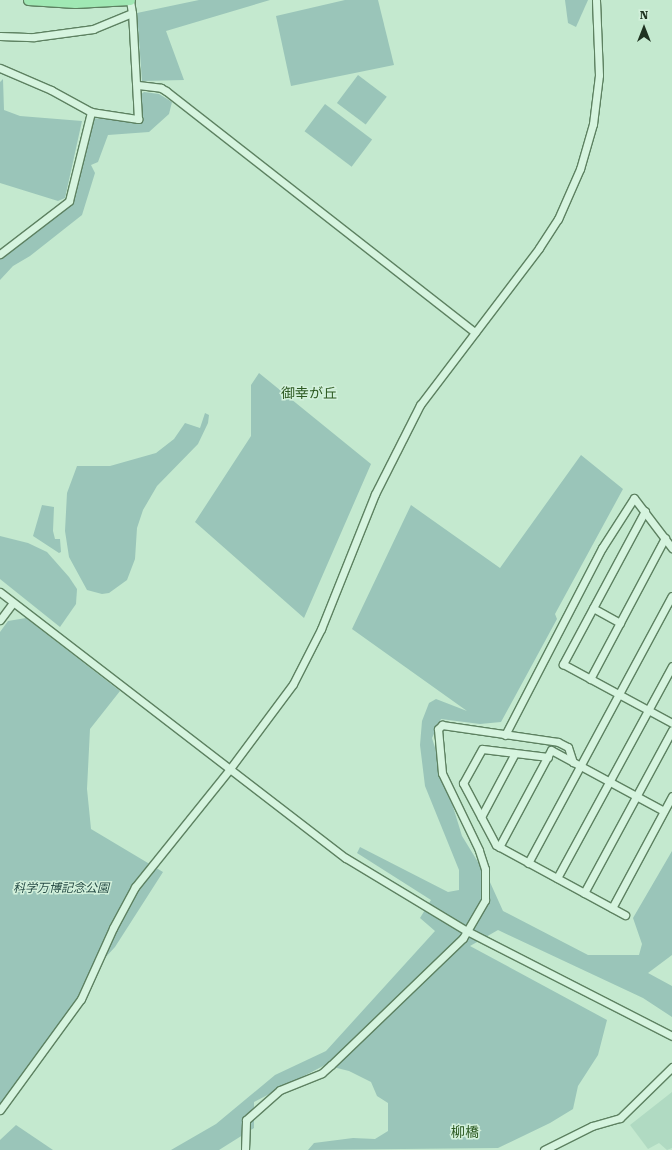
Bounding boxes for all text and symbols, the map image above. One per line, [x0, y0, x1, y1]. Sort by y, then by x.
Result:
north arrow [624, 8, 664, 48]
text: N [640, 9, 648, 22]
district label: 御幸が丘 [281, 385, 337, 401]
park label: 科学万博記念公園 [13, 882, 109, 896]
district label: 柳橋 [451, 1124, 479, 1140]

